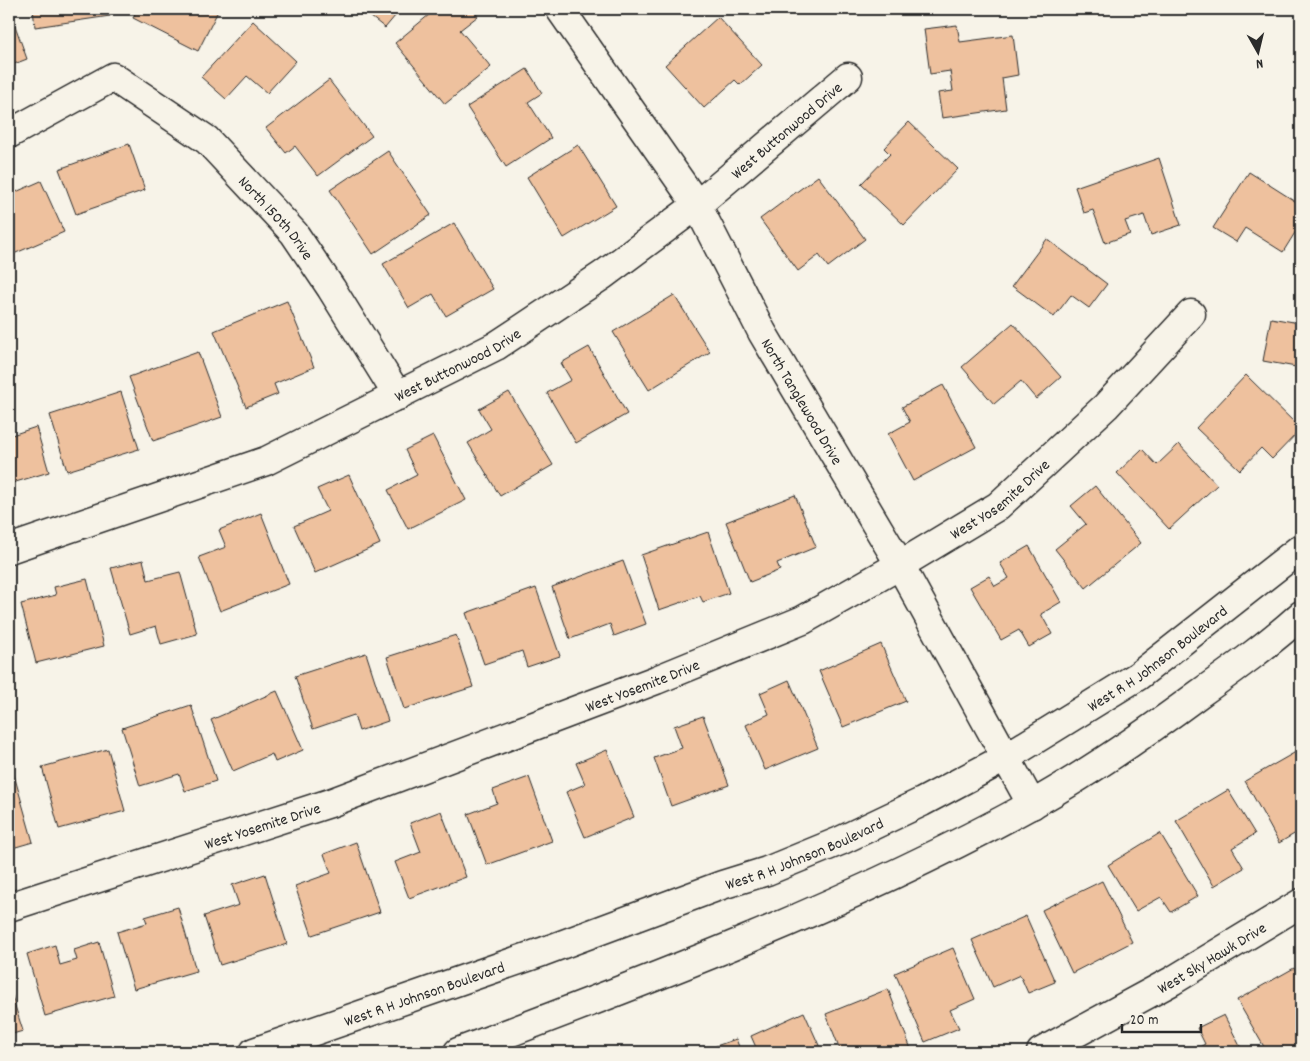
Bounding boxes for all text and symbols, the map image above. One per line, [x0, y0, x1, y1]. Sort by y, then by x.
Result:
north arrow [1232, 28, 1282, 78]
text: N [1255, 53, 1264, 73]
street label: West Buttonwood Drive [727, 77, 848, 186]
street label: North 150th Drive [232, 172, 318, 265]
street label: West Buttonwood Drive [391, 323, 526, 409]
street label: North Tanglewood Drive [754, 335, 847, 470]
street label: West Yosemite Drive [946, 455, 1056, 546]
street label: West R H Johnson Boulevard [1084, 601, 1233, 719]
street label: West Yosemite Drive [582, 654, 703, 720]
street label: West Yosemite Drive [202, 798, 324, 857]
street label: West R H Johnson Boulevard [723, 813, 888, 897]
street label: West Sky Hawk Drive [1154, 918, 1271, 1001]
street label: West R H Johnson Boulevard [341, 957, 508, 1034]
scale bar [1122, 1001, 1201, 1033]
text: 20 m [1130, 1010, 1158, 1032]

